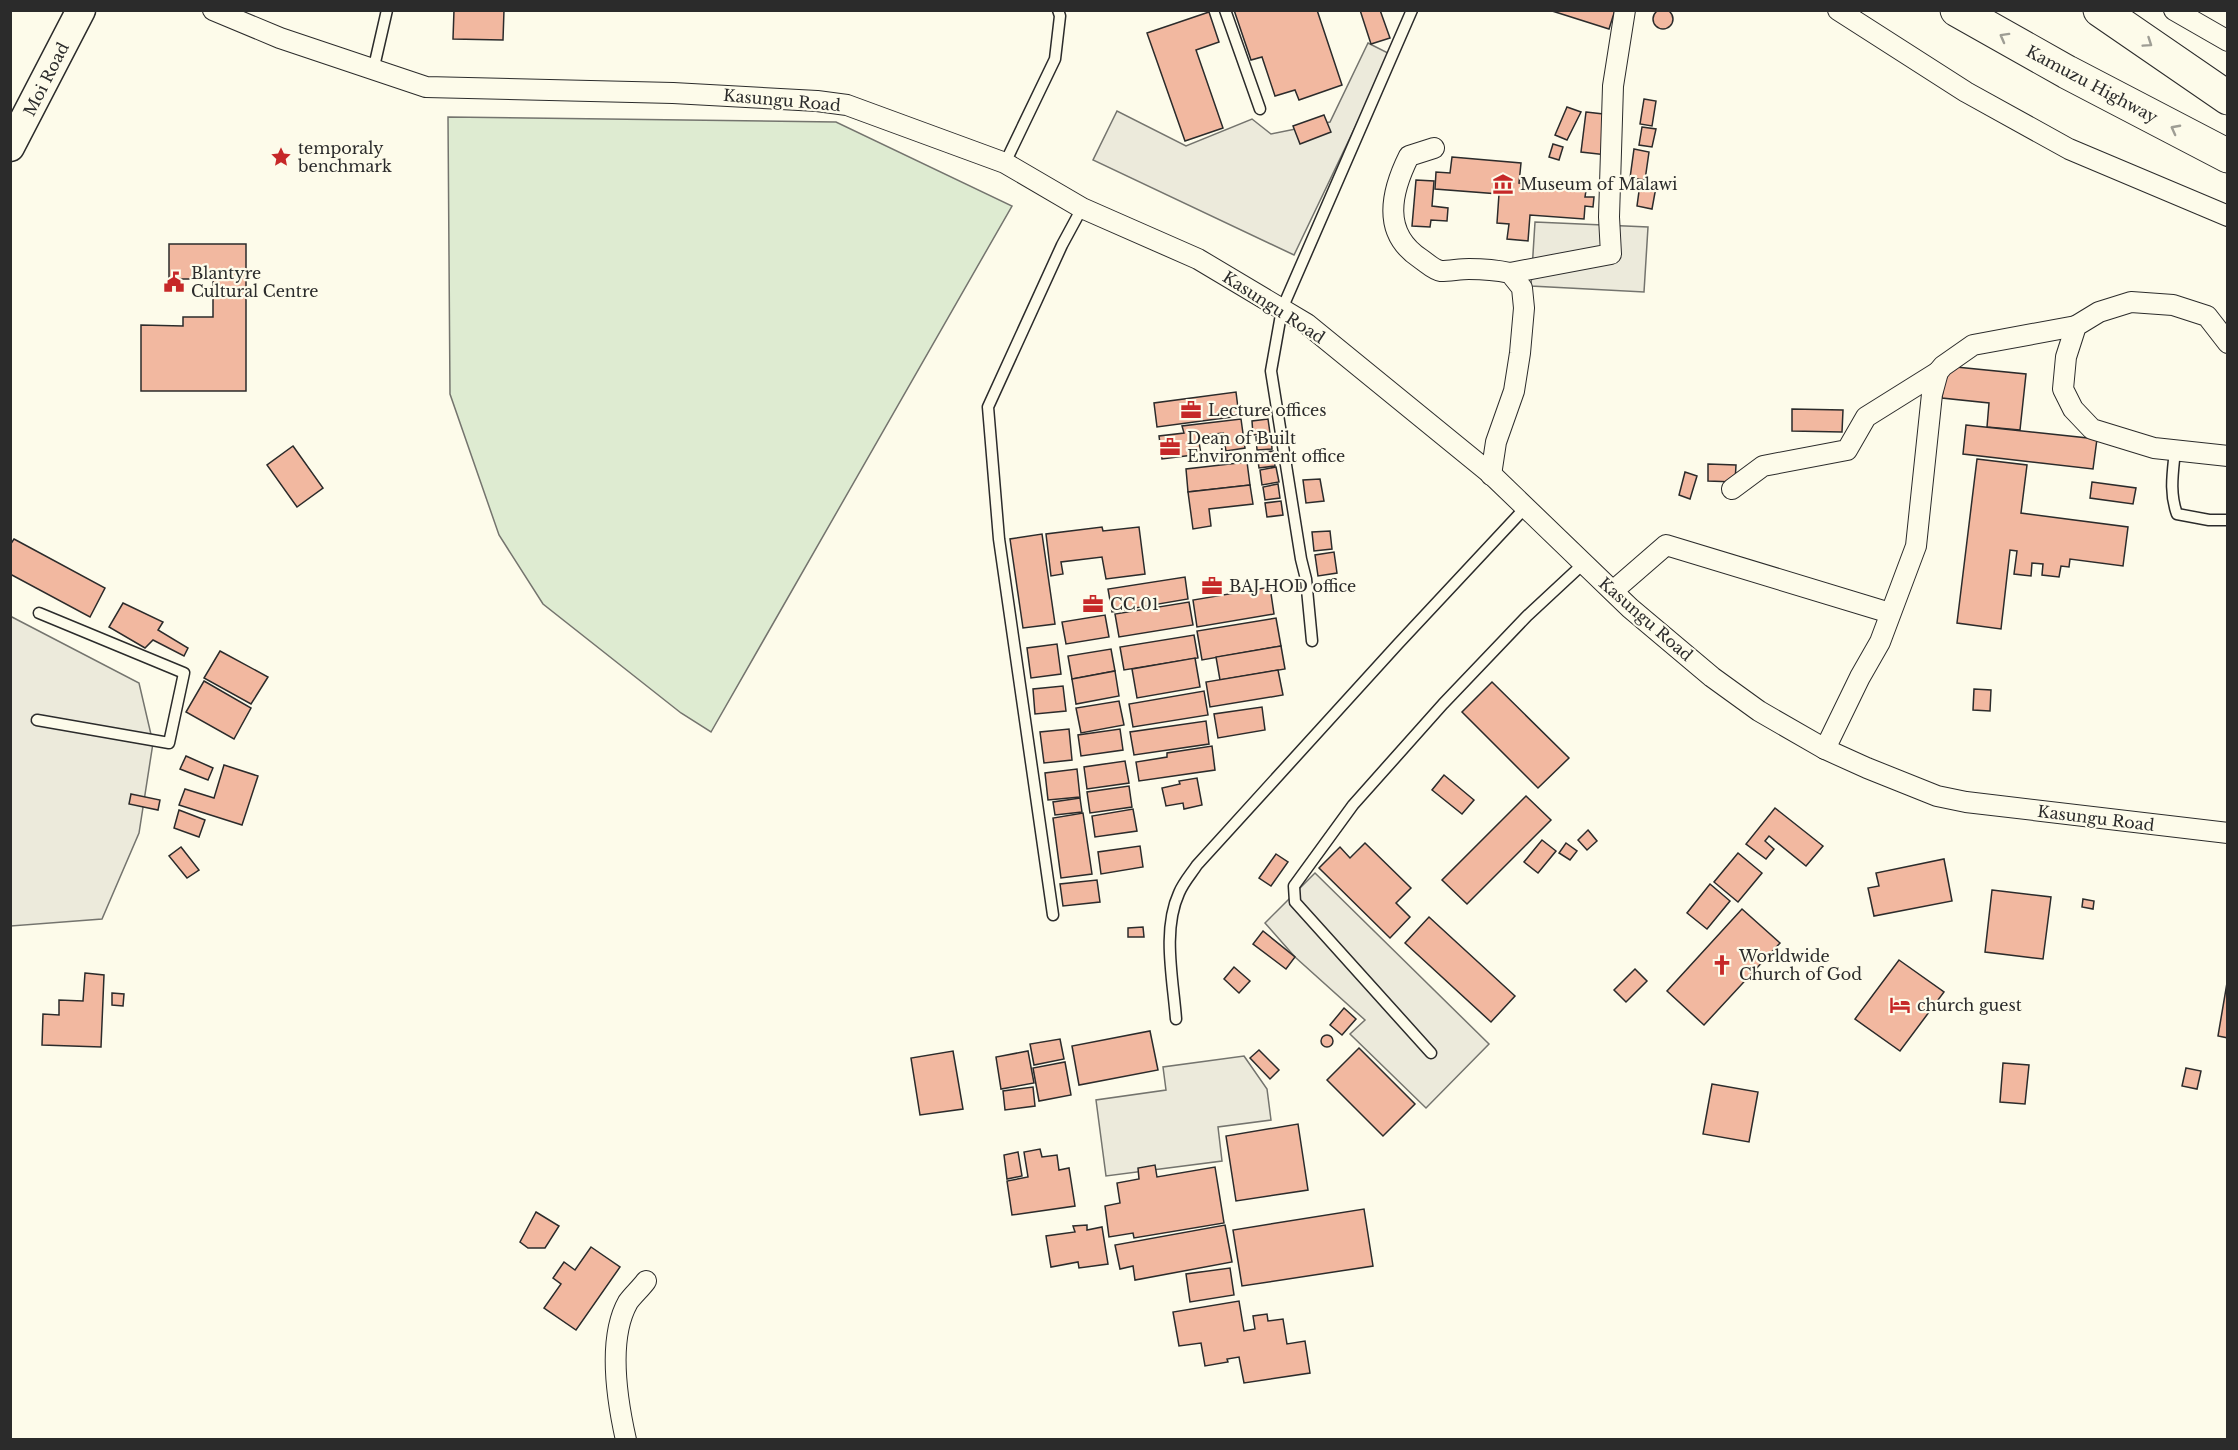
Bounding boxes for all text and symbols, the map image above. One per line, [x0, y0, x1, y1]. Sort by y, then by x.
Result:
one-way arrow [2000, 33, 2010, 44]
one-way arrow [2142, 36, 2152, 48]
street label: Moi Road [19, 39, 73, 119]
street label: Kamuzu Highway [2023, 41, 2162, 128]
street label: Kasungu Road [722, 85, 842, 115]
one-way arrow [2171, 125, 2182, 137]
place label: temporaly benchmark [297, 138, 392, 176]
place icon: temporaly benchmark [269, 145, 293, 169]
museum icon: Museum of Malawi [1491, 172, 1515, 196]
place label: Museum of Malawi [1520, 174, 1678, 194]
place label: Blantyre Cultural Centre [191, 263, 319, 301]
street label: Kasungu Road [1219, 267, 1329, 348]
public building icon: Blantyre Cultural Centre [162, 270, 186, 294]
office icon: Lecture offices [1179, 398, 1203, 422]
place label: Lecture offices [1208, 400, 1326, 420]
place label: Dean of Built Environment office [1187, 428, 1345, 466]
office icon: Dean of Built Environment office [1158, 435, 1182, 459]
street label: Kasungu Road [1595, 573, 1697, 665]
office icon: BAJ HOD office [1200, 574, 1224, 598]
place label: BAJ HOD office [1229, 576, 1356, 596]
office icon: CC 01 [1081, 592, 1105, 616]
place label: CC 01 [1110, 594, 1159, 614]
street label: Kasungu Road [2036, 801, 2156, 835]
place label: Worldwide Church of God [1738, 946, 1862, 984]
church icon: Worldwide Church of God [1710, 953, 1734, 977]
hotel icon: church guest [1888, 993, 1912, 1017]
place label: church guest [1917, 995, 2022, 1015]

